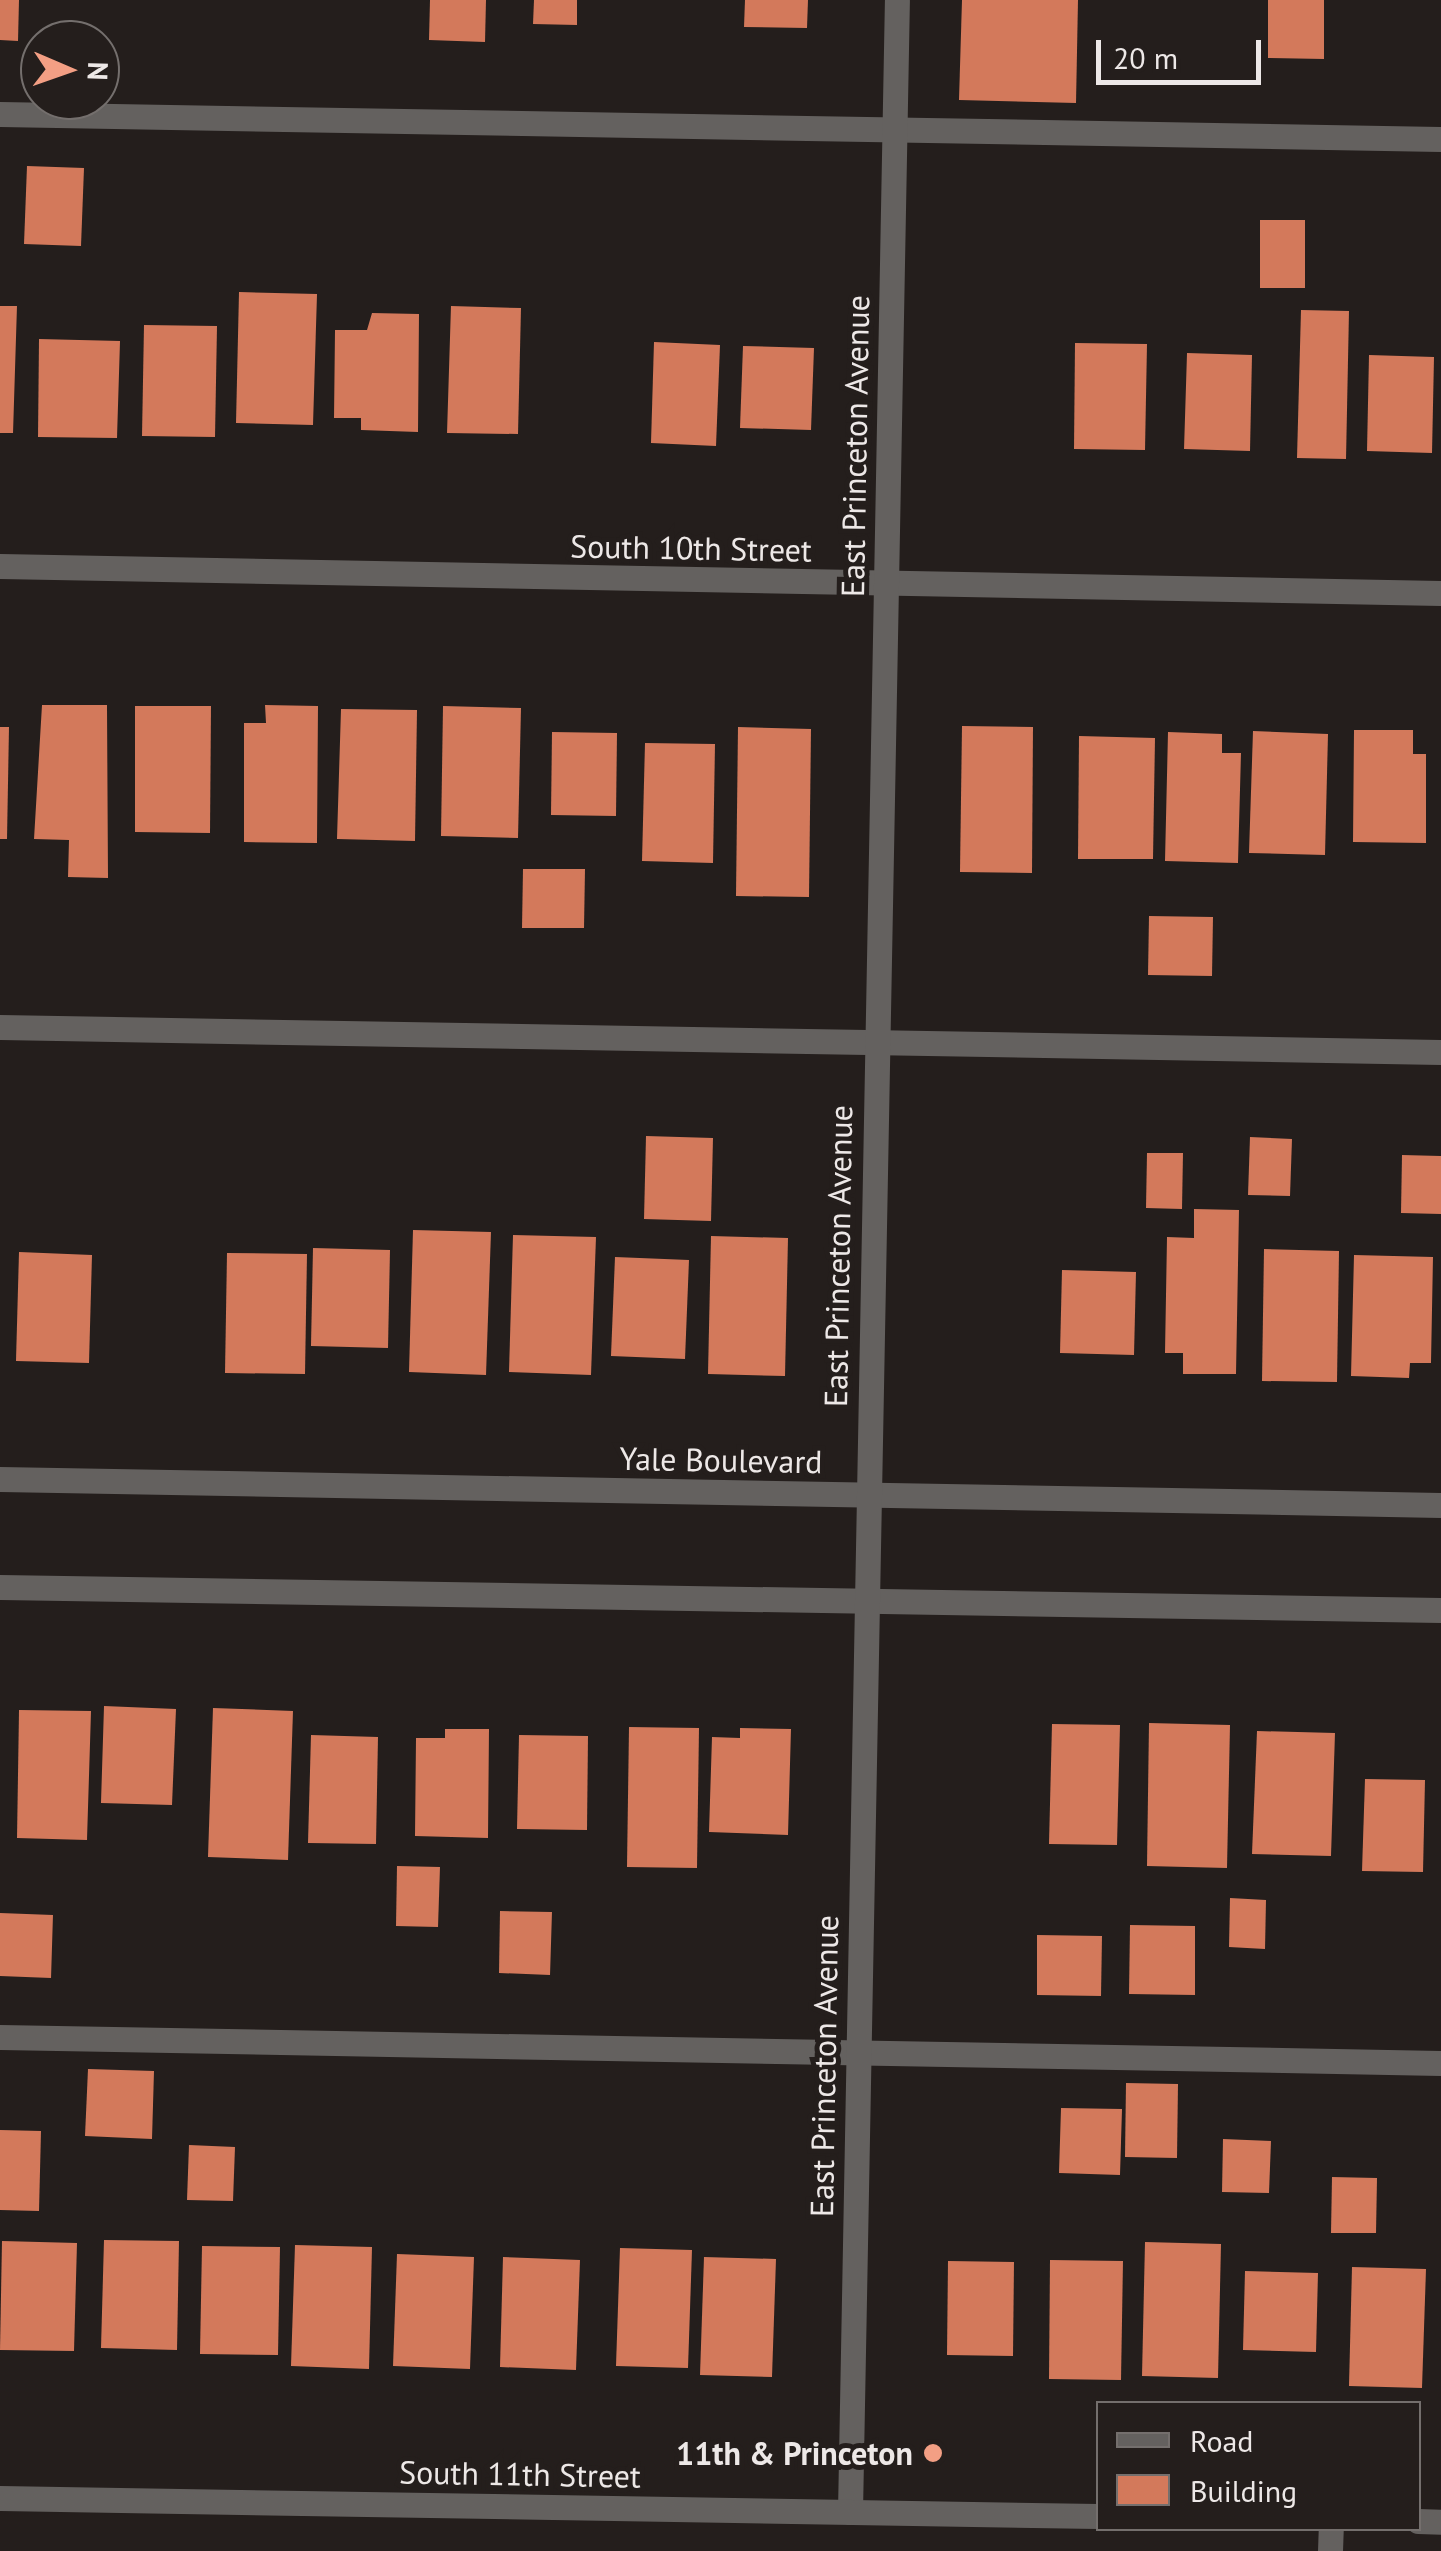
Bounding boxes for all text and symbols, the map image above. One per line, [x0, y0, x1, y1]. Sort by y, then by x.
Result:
north arrow [20, 20, 120, 120]
scale bar [1101, 20, 1266, 82]
text: 20 m [1113, 38, 1178, 77]
text: N [80, 61, 117, 81]
street label: East Princeton Avenue [833, 294, 877, 598]
street label: South 10th Street [570, 527, 812, 569]
street label: East Princeton Avenue [816, 1104, 860, 1408]
street label: Yale Boulevard [619, 1439, 823, 1481]
street label: East Princeton Avenue [802, 1914, 846, 2218]
legend [1096, 2401, 1421, 2531]
text: Road [1190, 2421, 1254, 2460]
place label: 11th & Princeton [676, 2434, 913, 2472]
marker: 11th & Princeton [922, 2442, 944, 2464]
street label: South 11th Street [399, 2453, 641, 2495]
text: Building [1190, 2471, 1297, 2510]

